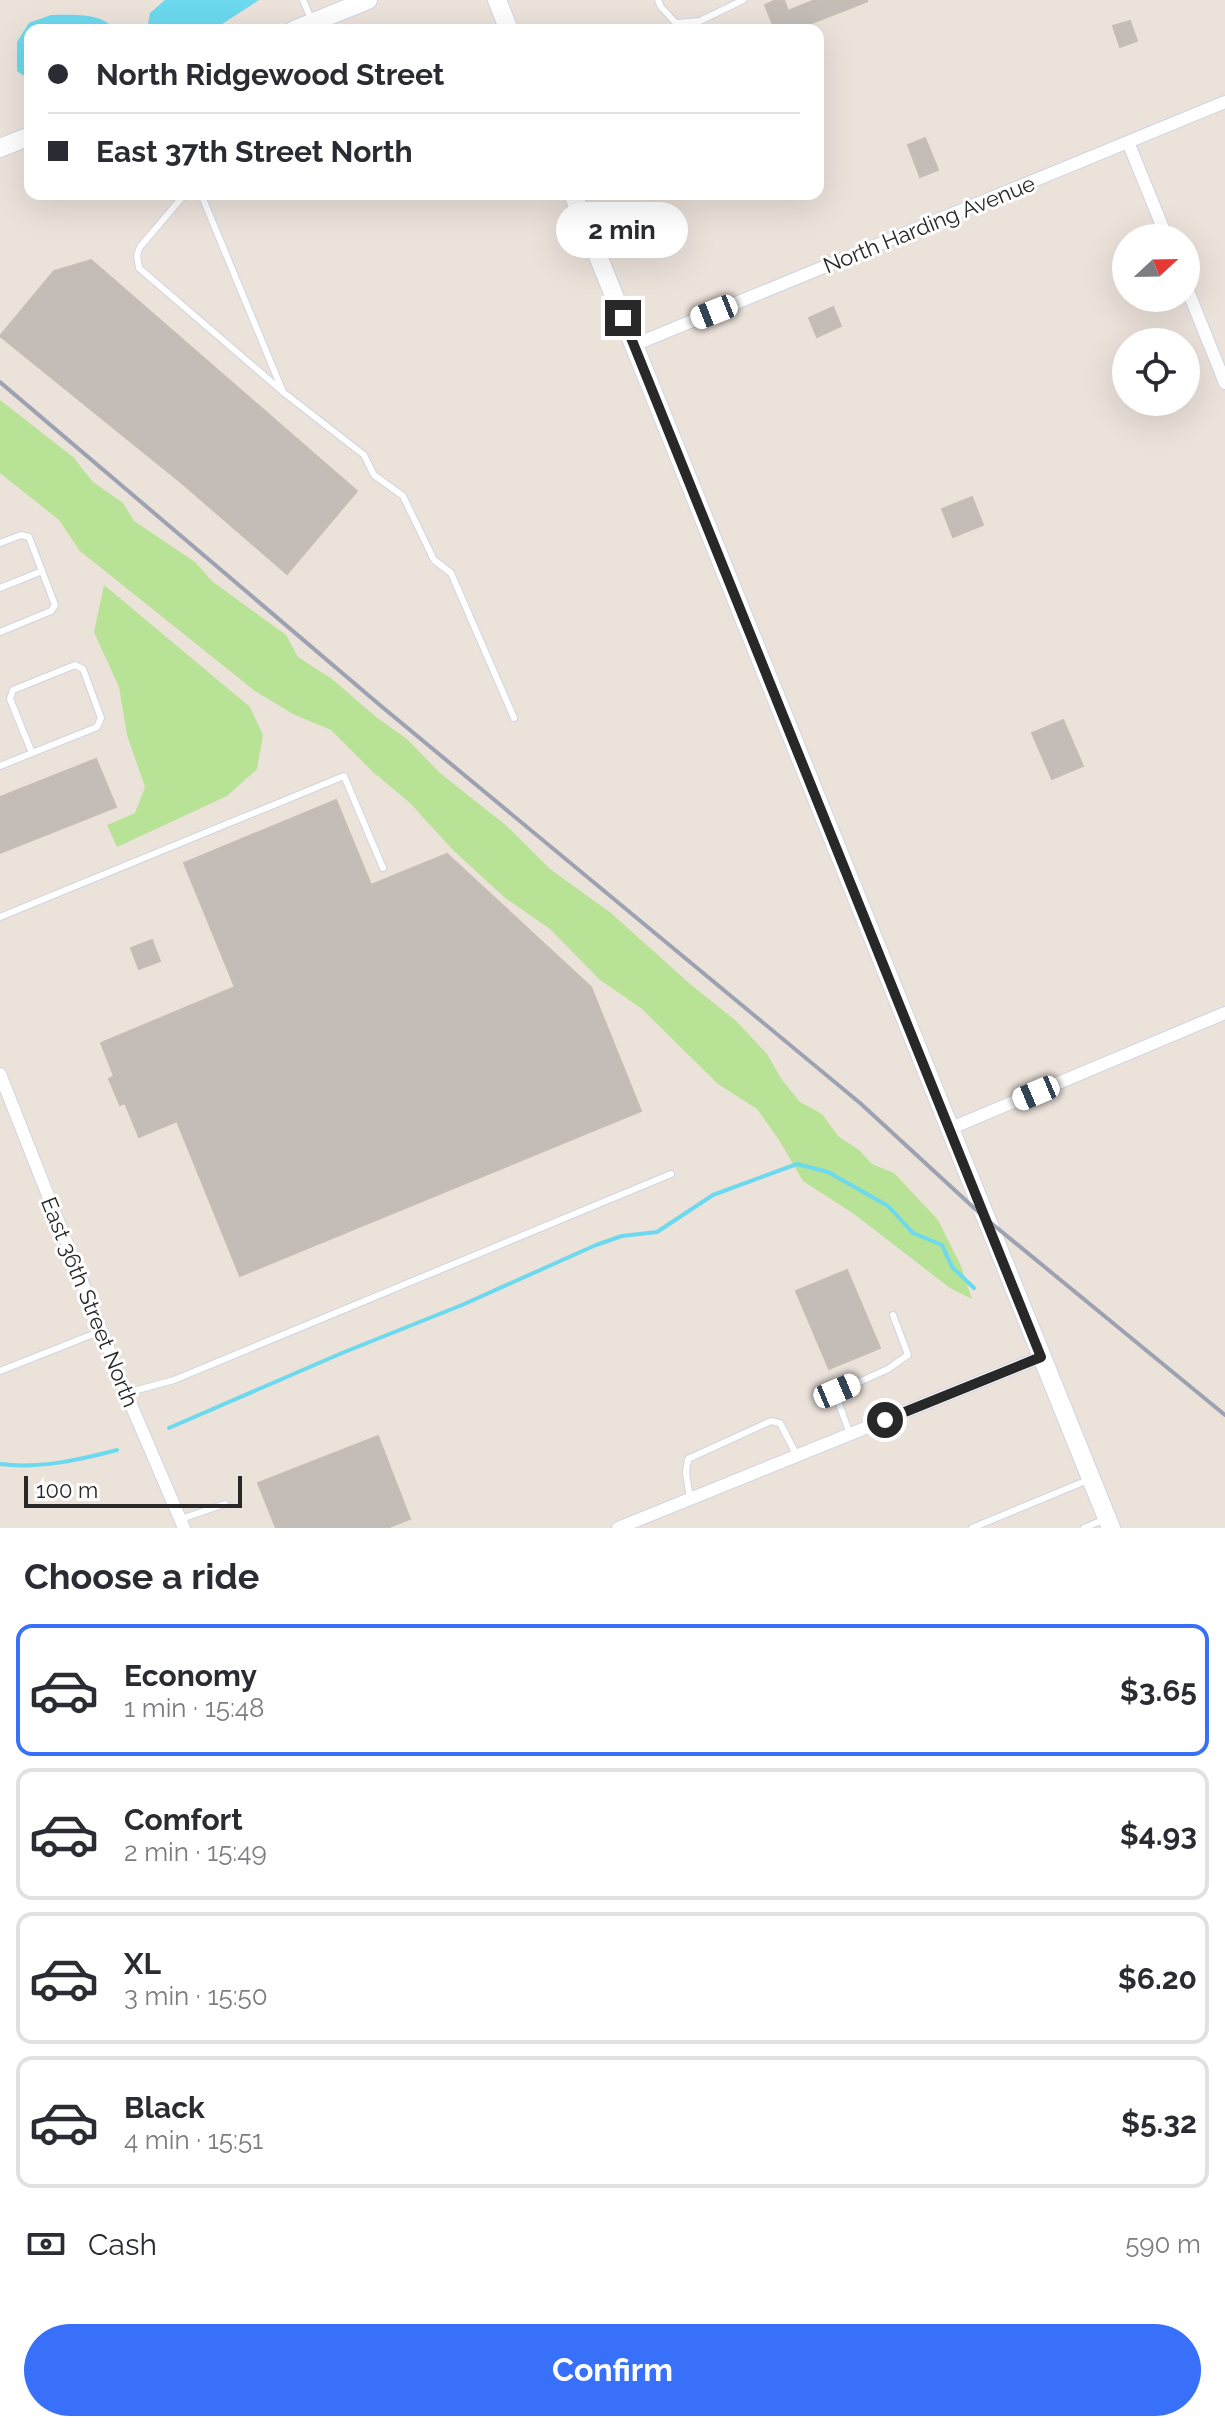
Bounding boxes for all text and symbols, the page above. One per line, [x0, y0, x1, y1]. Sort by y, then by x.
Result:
text: North Ridgewood Street [96, 57, 444, 92]
text: East 37th Street North [96, 134, 413, 169]
street label: North Harding Avenue [819, 170, 1039, 278]
callout: 2 min [557, 202, 689, 258]
text: 2 min [588, 215, 656, 245]
north arrow [1112, 224, 1200, 312]
map controls [1112, 224, 1200, 416]
car [687, 292, 741, 332]
route end [605, 300, 641, 336]
button: locate [1112, 328, 1200, 416]
car [1009, 1073, 1063, 1113]
street label: East 36th Street North [36, 1193, 144, 1411]
car [810, 1371, 864, 1411]
route start [867, 1402, 903, 1438]
scale bar [24, 1472, 242, 1508]
text: 100 m [36, 1477, 98, 1503]
text: Choose a ride [24, 1555, 259, 1597]
icon: car [28, 1654, 100, 1726]
text: Economy [124, 1658, 257, 1693]
text: $3.65 [1120, 1673, 1197, 1708]
text: 1 min · 15:48 [124, 1693, 264, 1723]
icon: car [28, 1798, 100, 1870]
text: Comfort [124, 1802, 243, 1837]
text: $4.93 [1120, 1817, 1197, 1852]
text: 2 min · 15:49 [124, 1837, 267, 1867]
icon: car [28, 1942, 100, 2014]
text: XL [124, 1946, 161, 1981]
text: $6.20 [1118, 1961, 1197, 1996]
text: 3 min · 15:50 [124, 1981, 268, 2011]
icon: car [28, 2086, 100, 2158]
text: Black [124, 2090, 205, 2125]
text: $5.32 [1121, 2105, 1197, 2140]
text: 4 min · 15:51 [124, 2125, 263, 2155]
icon: cash [24, 2222, 68, 2266]
text: Cash [88, 2227, 157, 2262]
text: 590 m [1125, 2229, 1201, 2259]
button: Confirm [24, 2324, 1201, 2416]

